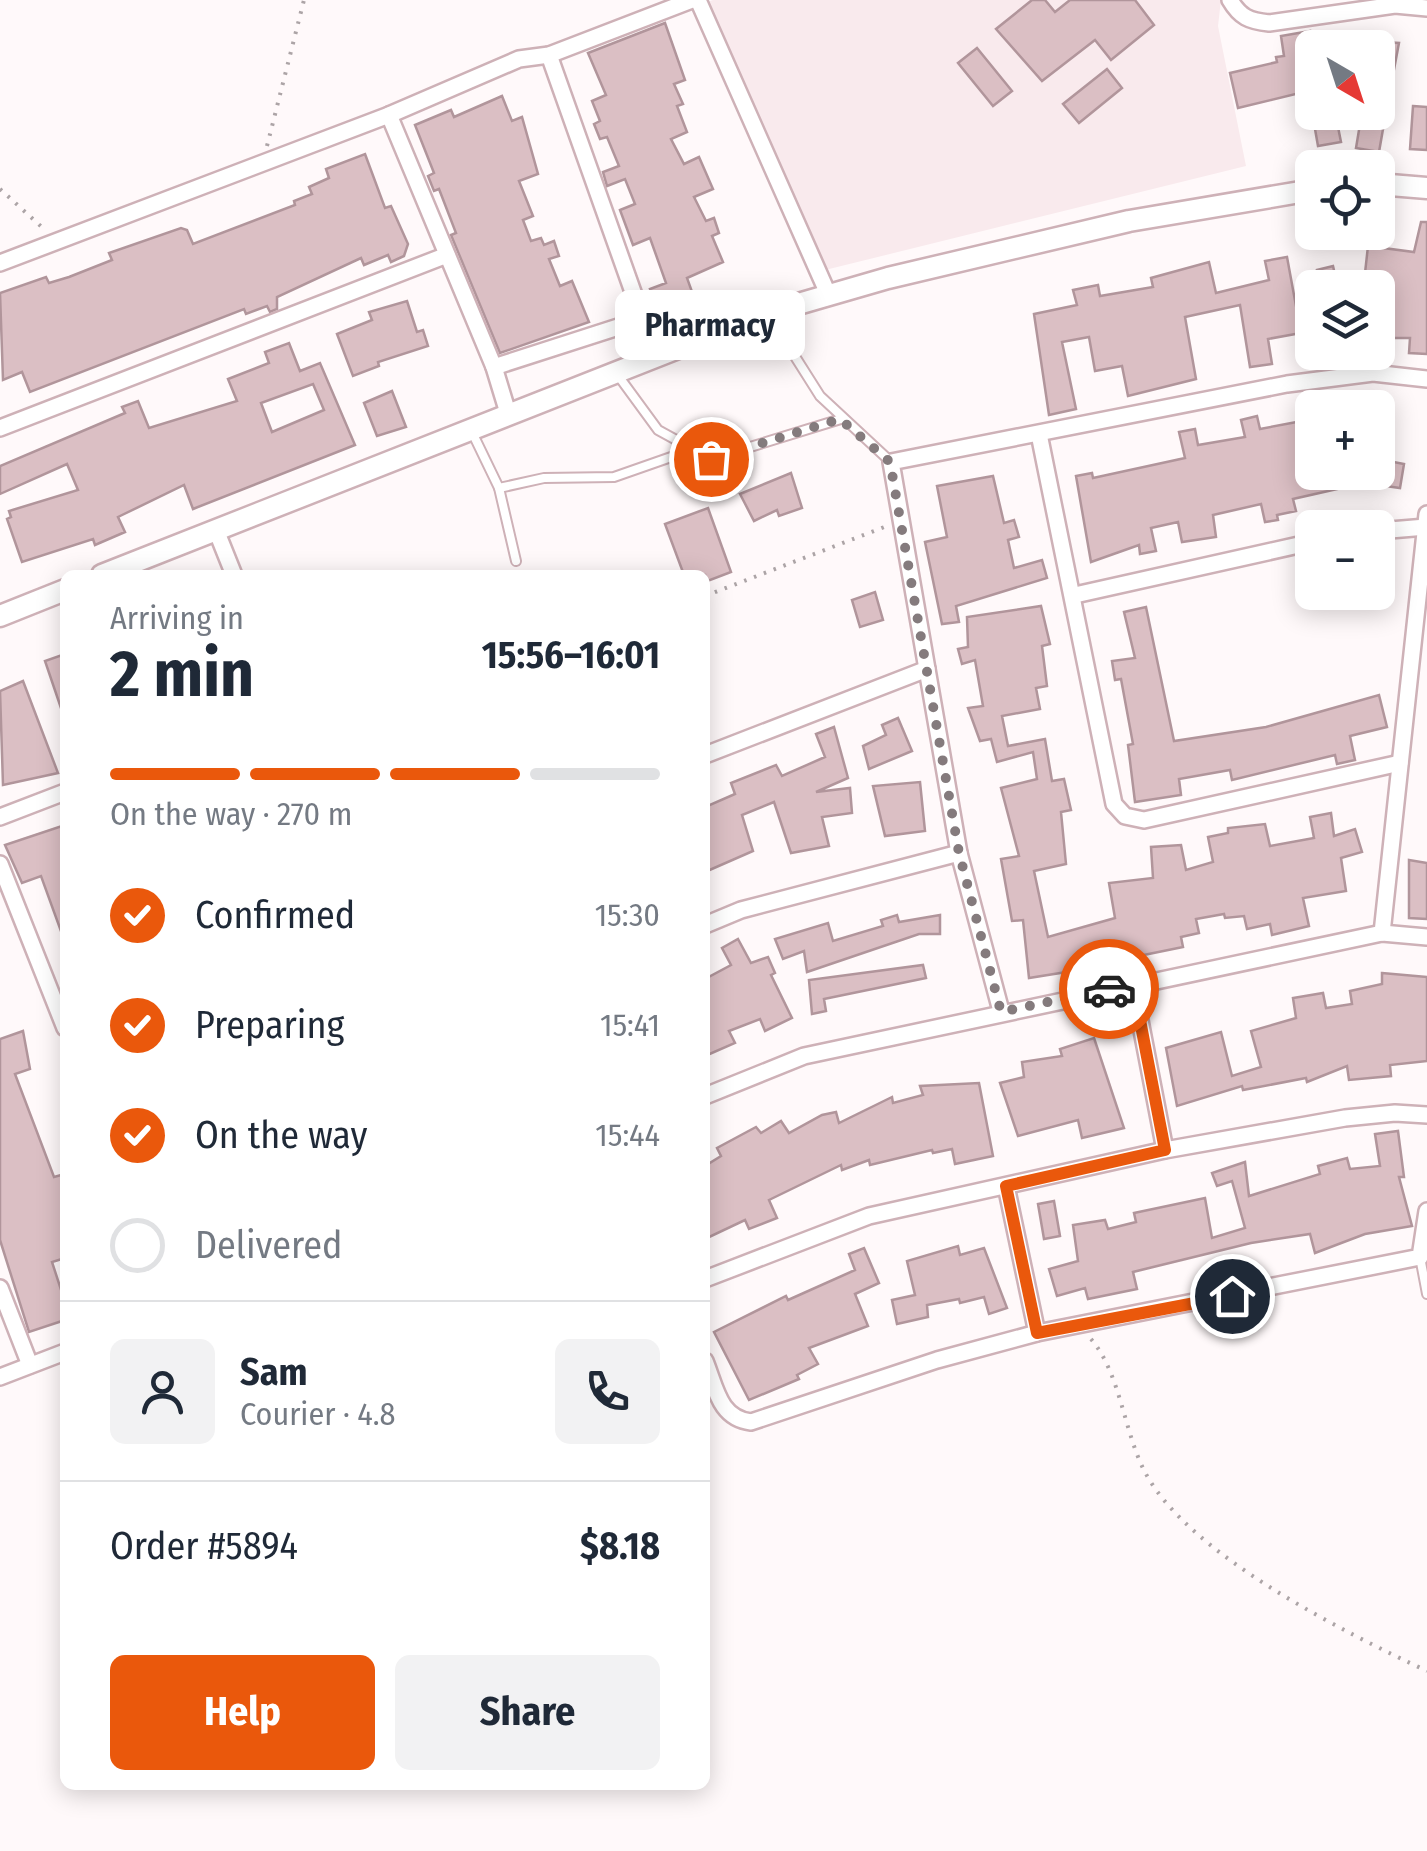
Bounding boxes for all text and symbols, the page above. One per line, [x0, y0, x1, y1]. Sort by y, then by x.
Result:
north arrow [1295, 30, 1395, 130]
map controls [1295, 30, 1395, 610]
button: locate [1295, 150, 1395, 250]
button: layers [1295, 270, 1395, 370]
callout: Pharmacy [616, 289, 806, 359]
text: Pharmacy [645, 306, 775, 344]
button: + [1295, 390, 1395, 490]
pin [669, 417, 754, 502]
icon: bag [684, 432, 739, 487]
button: − [1295, 510, 1395, 610]
text: Arriving in [110, 599, 244, 637]
text: 15:56–16:01 [482, 632, 660, 678]
text: 2 min [110, 635, 254, 713]
text: On the way · 270 m [110, 795, 352, 833]
icon: check [110, 888, 165, 943]
text: Confirmed [195, 892, 355, 938]
text: 15:30 [595, 896, 660, 934]
courier [1059, 939, 1159, 1039]
icon: car [1082, 962, 1137, 1017]
icon: check [110, 998, 165, 1053]
text: Preparing [195, 1002, 344, 1048]
text: 15:41 [600, 1006, 660, 1044]
icon: check [110, 1108, 165, 1163]
text: On the way [195, 1112, 367, 1158]
text: 15:44 [595, 1116, 660, 1154]
text: Delivered [195, 1222, 342, 1268]
pin [1190, 1254, 1275, 1339]
icon: home [1205, 1269, 1260, 1324]
button: person [110, 1339, 215, 1444]
button: phone [555, 1339, 660, 1444]
text: Sam [240, 1349, 308, 1395]
text: Courier · 4.8 [240, 1395, 396, 1433]
text: Order #5894 [110, 1523, 298, 1569]
text: $8.18 [580, 1523, 660, 1569]
button: Help [110, 1655, 375, 1770]
button: Share [395, 1655, 660, 1770]

